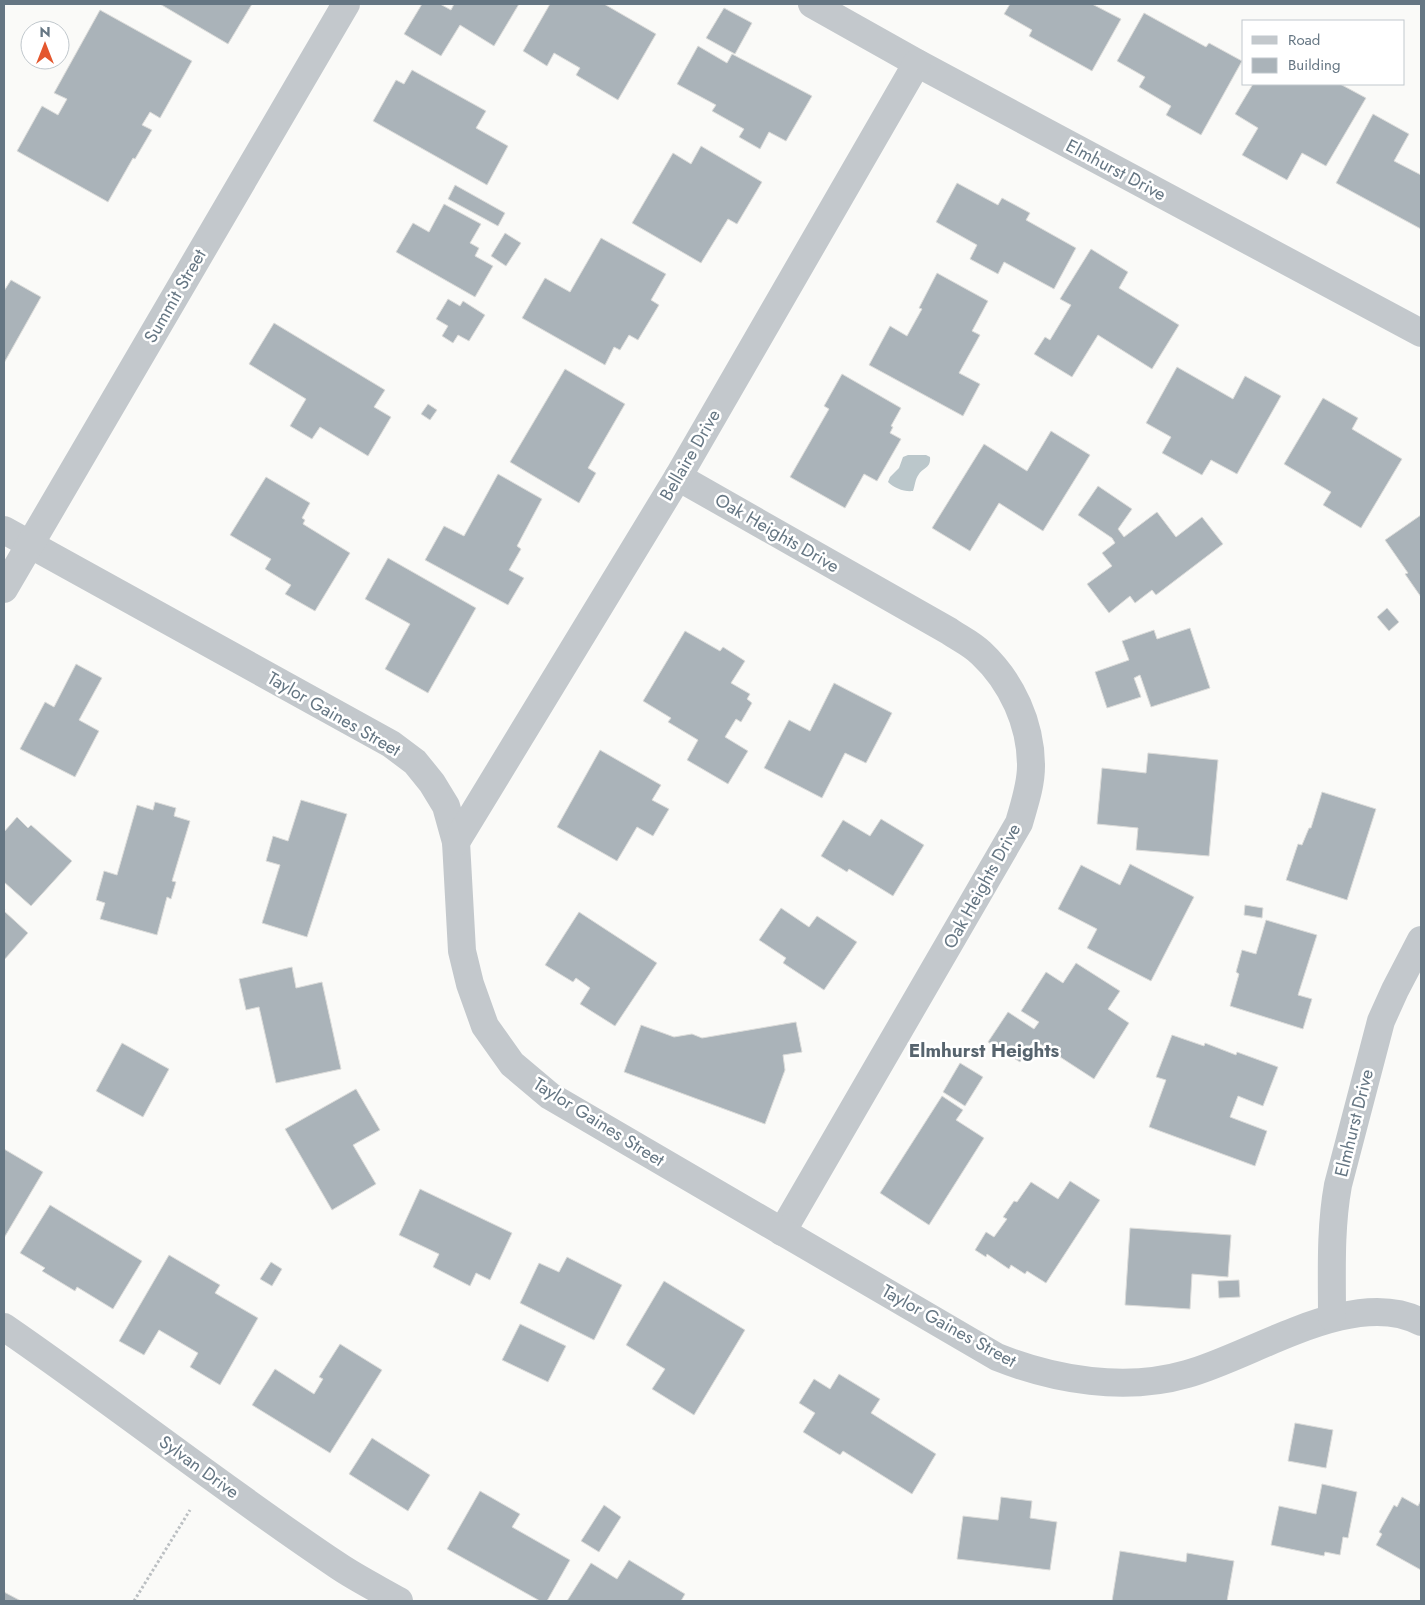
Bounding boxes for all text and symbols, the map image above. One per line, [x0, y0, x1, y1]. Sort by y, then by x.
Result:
north arrow [20, 20, 70, 70]
legend [1242, 20, 1405, 85]
text: N [39, 22, 51, 42]
text: Road [1288, 29, 1320, 51]
text: Building [1288, 54, 1340, 76]
street label: Elmhurst Drive [1061, 133, 1171, 207]
street label: Summit Street [138, 244, 213, 348]
street label: Bellaire Drive [653, 405, 727, 505]
street label: Oak Heights Drive [710, 487, 844, 579]
street label: Taylor Gaines Street [262, 665, 406, 763]
street label: Oak Heights Drive [937, 819, 1027, 953]
district label: Elmhurst Heights [909, 1037, 1059, 1064]
street label: Elmhurst Drive [1328, 1066, 1380, 1180]
street label: Taylor Gaines Street [528, 1071, 670, 1173]
street label: Taylor Gaines Street [877, 1278, 1022, 1374]
street label: Sylvan Drive [154, 1429, 244, 1505]

